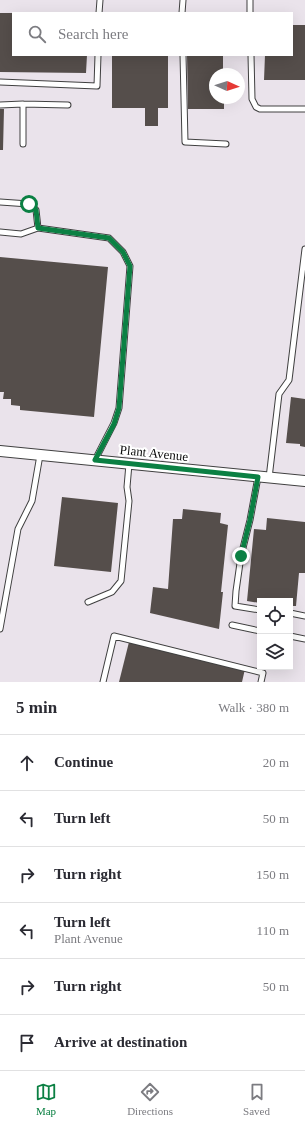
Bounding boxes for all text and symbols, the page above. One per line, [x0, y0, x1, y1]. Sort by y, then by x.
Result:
search box [12, 12, 293, 56]
icon: search [26, 23, 48, 45]
text: Search here [58, 26, 128, 42]
north arrow [209, 68, 245, 104]
route start [20, 195, 38, 213]
street label: Plant Avenue [119, 442, 189, 464]
route end [232, 547, 250, 565]
map controls [257, 598, 293, 670]
button: locate [257, 598, 293, 634]
button: layers [257, 634, 293, 670]
text: 5 min [16, 698, 57, 717]
text: Walk · 380 m [218, 700, 289, 715]
icon: ahead [16, 752, 38, 774]
text: Continue [54, 754, 113, 770]
text: 20 m [263, 755, 289, 770]
icon: left [16, 808, 38, 830]
text: Turn left [54, 810, 111, 826]
text: 50 m [263, 811, 289, 826]
icon: right [16, 864, 38, 886]
text: Turn right [54, 866, 121, 882]
text: 150 m [256, 867, 289, 882]
text: Turn left [54, 914, 111, 930]
icon: left [16, 920, 38, 942]
text: 110 m [257, 923, 289, 938]
text: Plant Avenue [54, 931, 123, 946]
icon: right [16, 976, 38, 998]
text: Turn right [54, 978, 121, 994]
text: 50 m [263, 979, 289, 994]
icon: arrive [16, 1032, 38, 1054]
text: Arrive at destination [54, 1034, 187, 1050]
tab: Map [35, 1081, 57, 1117]
tab: Directions [127, 1081, 173, 1117]
tab: Saved [243, 1081, 270, 1117]

